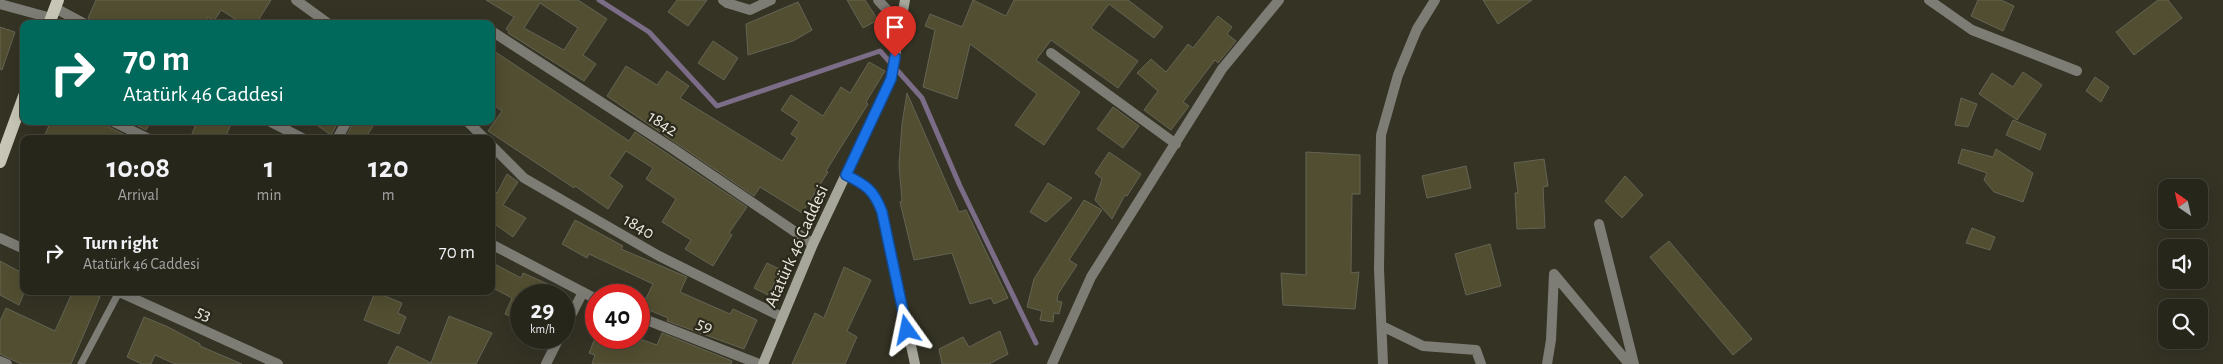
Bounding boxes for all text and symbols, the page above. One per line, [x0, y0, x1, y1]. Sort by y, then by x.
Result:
pin [874, 6, 916, 57]
icon: arrive [881, 13, 909, 41]
icon: right [40, 40, 105, 105]
text: 70 m [123, 42, 190, 77]
text: Atatürk 46 Caddesi [123, 83, 284, 105]
street label: 1842 [644, 108, 681, 140]
text: 10:08 [106, 153, 170, 183]
text: 1 [264, 153, 274, 183]
text: 120 [368, 153, 409, 183]
north arrow [2158, 179, 2208, 229]
map controls [2158, 179, 2208, 349]
street label: Atatürk 46 Caddesi [762, 183, 832, 310]
text: Arrival [118, 187, 159, 203]
text: min [257, 187, 282, 203]
text: m [382, 187, 395, 203]
street label: 1840 [620, 211, 657, 243]
text: Turn right [83, 234, 158, 253]
icon: right [40, 239, 68, 267]
button: sound [2158, 239, 2208, 289]
text: 70 m [439, 243, 475, 262]
text: Atatürk 46 Caddesi [83, 256, 200, 272]
speed limit sign: 40 [585, 284, 650, 349]
text: 29 [531, 298, 554, 323]
button: search [2158, 299, 2208, 349]
street label: 53 [193, 303, 214, 325]
position arrow [880, 303, 932, 355]
street label: 59 [694, 315, 715, 337]
text: km/h [530, 323, 555, 335]

